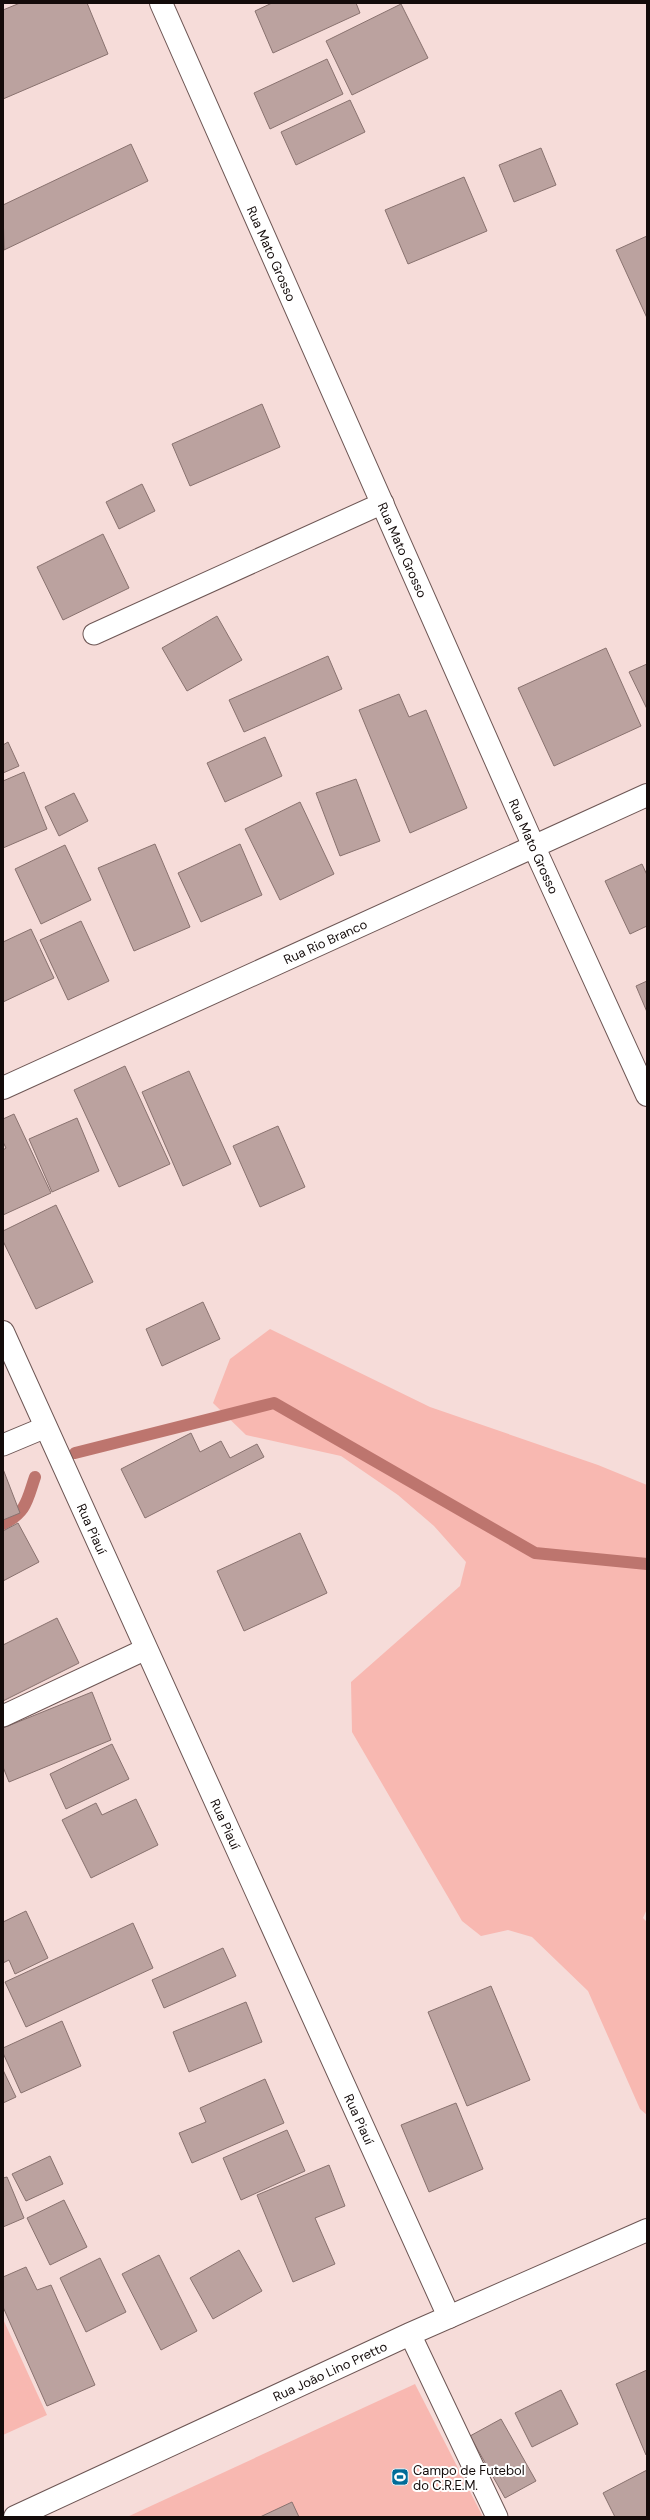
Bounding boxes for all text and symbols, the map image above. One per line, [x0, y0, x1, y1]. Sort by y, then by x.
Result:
street label: Rua Mato Grosso [243, 203, 300, 304]
street label: Rua Mato Grosso [374, 500, 431, 601]
street label: Rua Mato Grosso [505, 796, 562, 897]
street label: Rua Rio Branco [281, 915, 370, 968]
street label: Rua Piauí [73, 1501, 111, 1557]
street label: Rua Piauí [206, 1796, 244, 1852]
street label: Rua Piauí [340, 2091, 378, 2147]
street label: Rua João Lino Pretto [270, 2338, 390, 2405]
place label: Campo de Futebol do C.R.E.M. [413, 2462, 525, 2494]
sports icon: Campo de Futebol do C.R.E.M. [390, 2467, 410, 2487]

